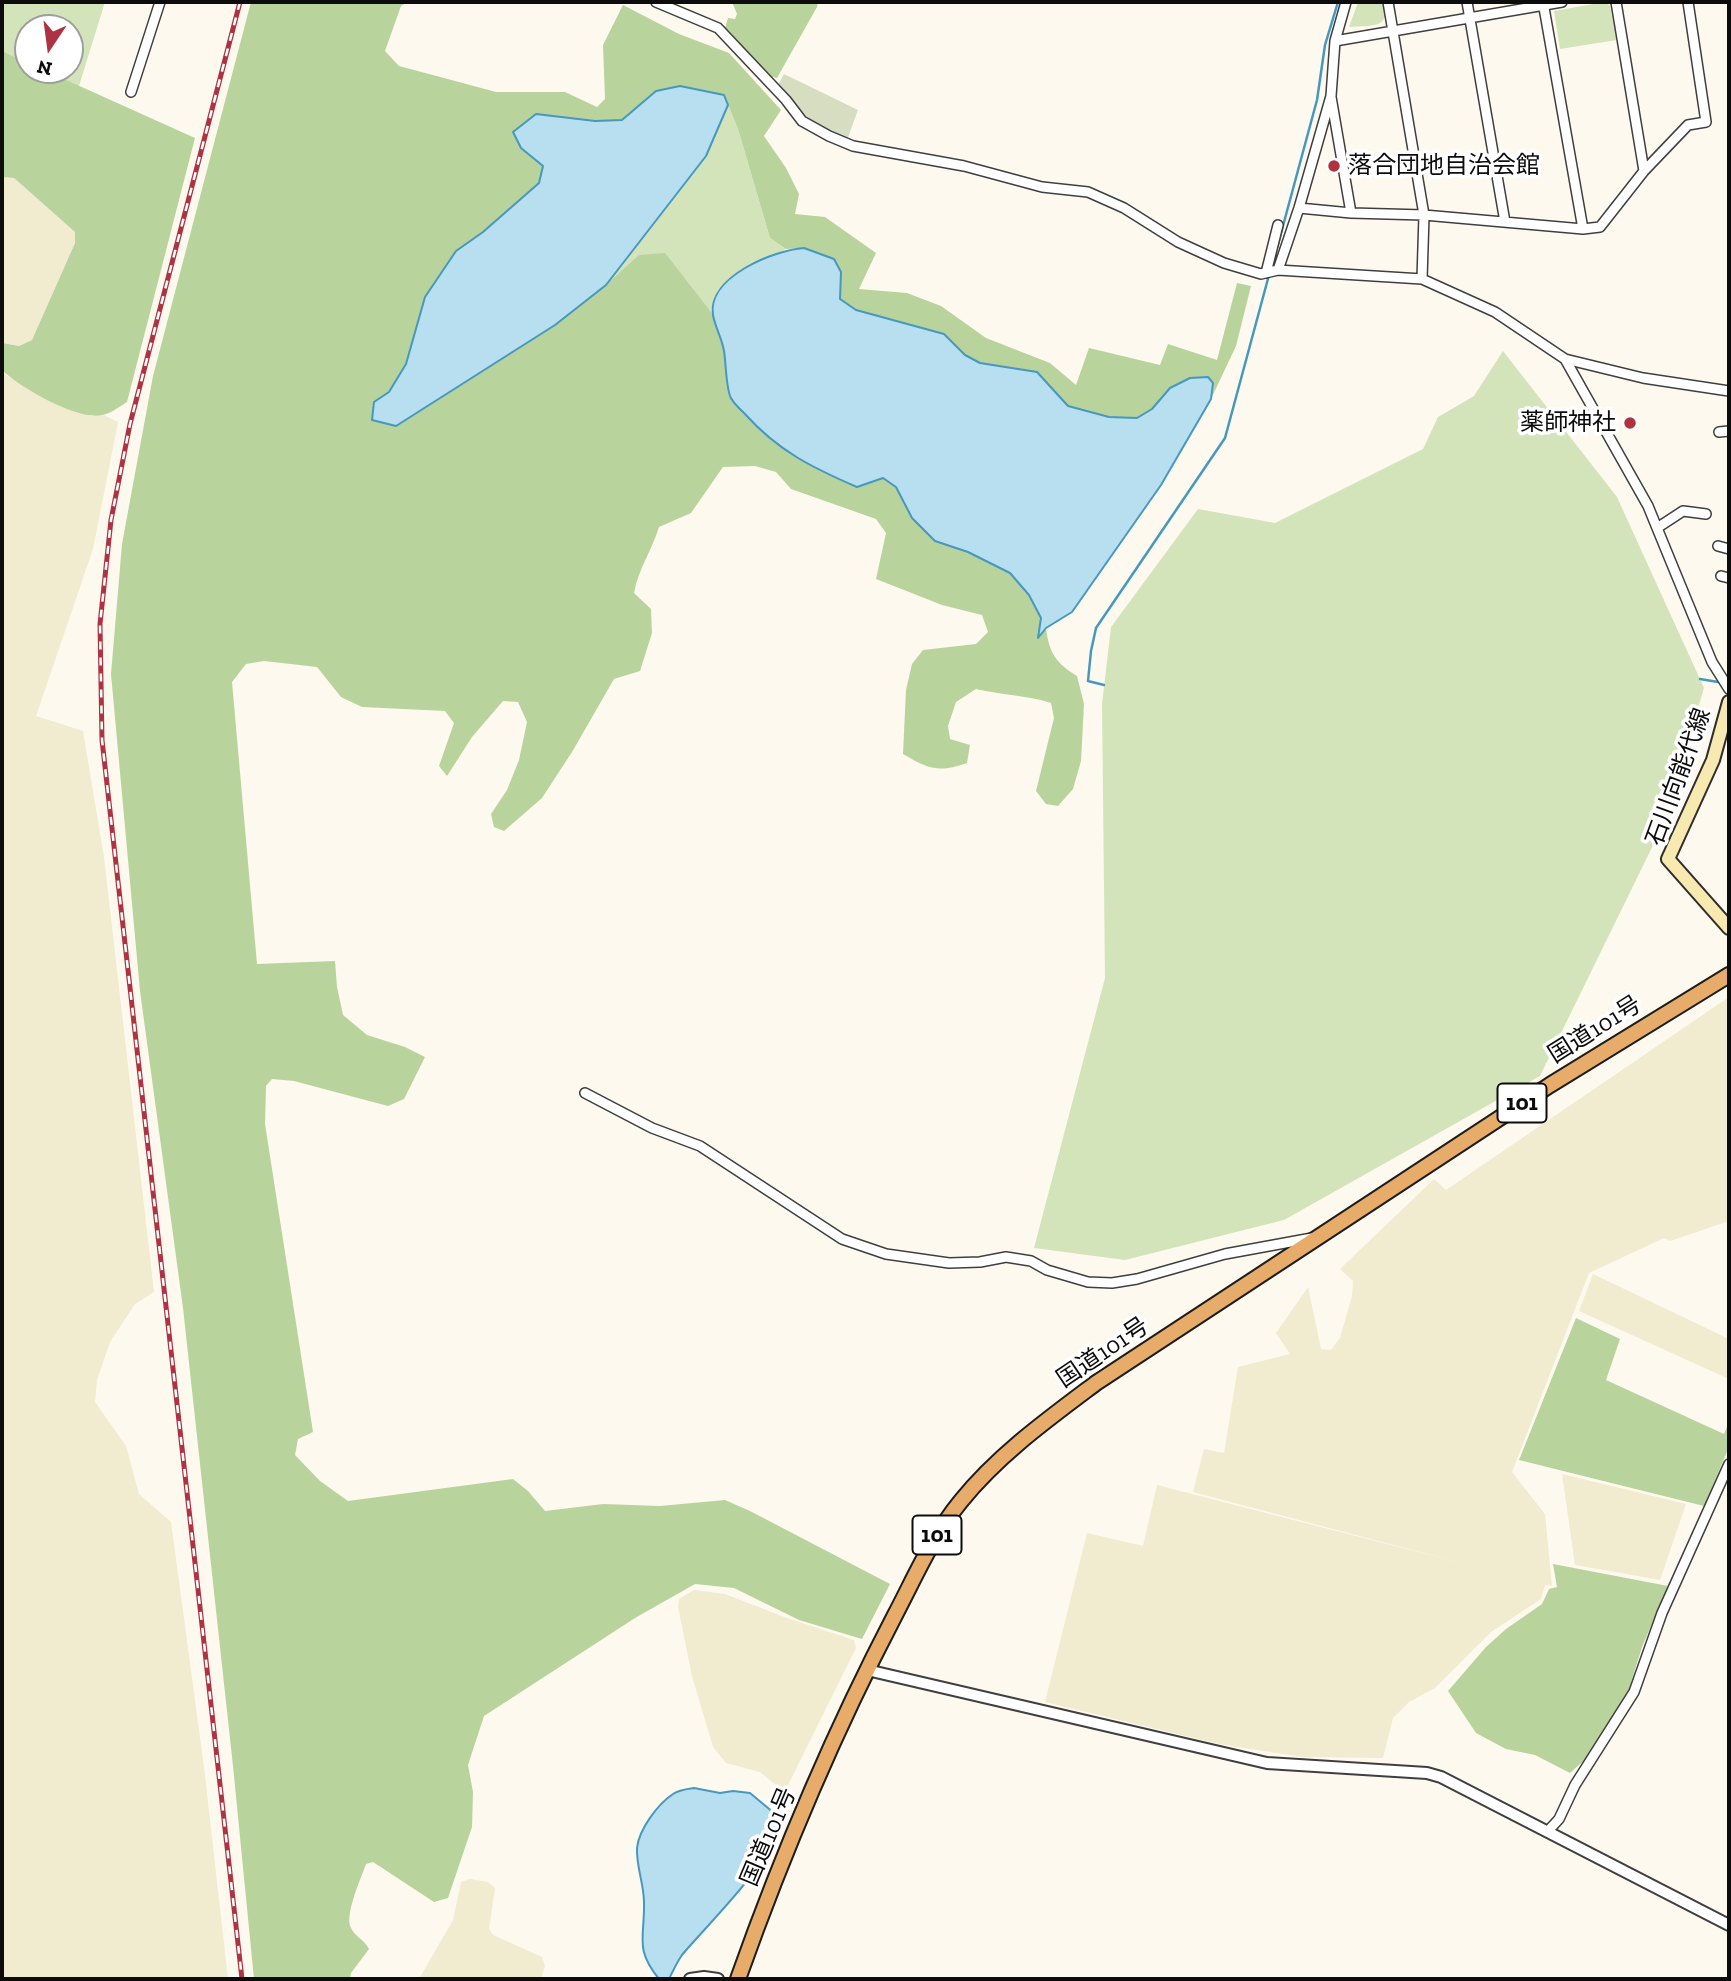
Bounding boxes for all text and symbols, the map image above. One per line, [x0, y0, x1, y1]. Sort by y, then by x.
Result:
north arrow [14, 14, 84, 84]
text: N [35, 55, 54, 81]
place label: 落合団地自治会館 [1348, 152, 1540, 180]
marker: 落合団地自治会館 [1326, 158, 1342, 174]
place label: 薬師神社 [1520, 409, 1616, 437]
marker: 薬師神社 [1622, 415, 1638, 431]
street label: 石川向能代線 [1641, 704, 1717, 850]
street label: 国道101号 [1543, 990, 1647, 1070]
road number: 101 [1498, 1084, 1546, 1122]
street label: 国道101号 [1052, 1312, 1154, 1394]
road number: 101 [912, 1516, 962, 1554]
street label: 国道101号 [735, 1783, 803, 1891]

